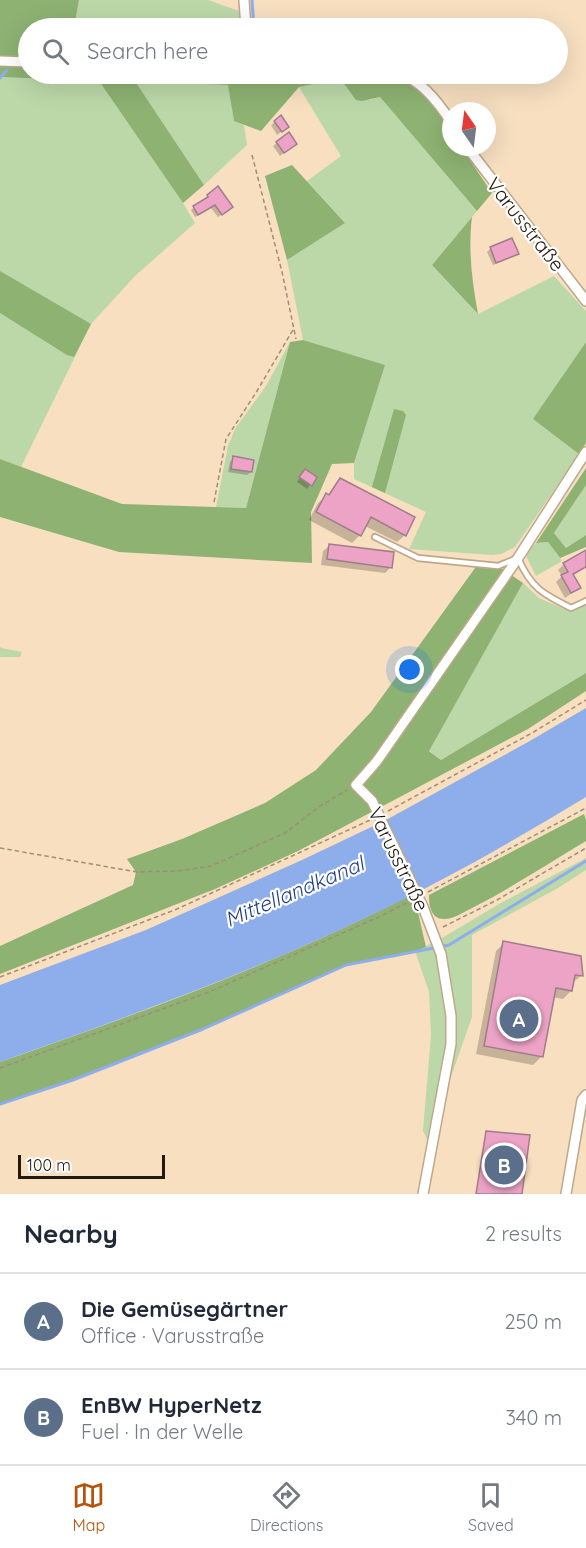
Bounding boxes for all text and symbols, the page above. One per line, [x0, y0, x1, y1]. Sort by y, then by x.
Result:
search box [18, 18, 568, 84]
icon: search [39, 35, 72, 68]
text: Search here [87, 37, 208, 65]
north arrow [442, 102, 496, 156]
street label: Varusstraße [481, 172, 571, 276]
your location [395, 655, 424, 684]
street label: Varusstraße [363, 803, 435, 915]
water label: Mittellandkanal [220, 849, 370, 932]
pin: A [500, 996, 538, 1042]
pin: B [484, 1142, 524, 1188]
scale bar [18, 1152, 165, 1180]
text: 100 m [27, 1155, 71, 1175]
text: Nearby [24, 1217, 118, 1250]
text: 2 results [485, 1221, 562, 1246]
text: Die Gemüsegärtner [81, 1295, 288, 1323]
text: A [37, 1309, 50, 1334]
text: 250 m [504, 1309, 562, 1334]
text: Office · Varusstraße [81, 1323, 264, 1348]
text: EnBW HyperNetz [81, 1391, 262, 1419]
text: B [37, 1405, 50, 1430]
text: 340 m [505, 1405, 562, 1430]
text: Fuel · In der Welle [81, 1419, 243, 1444]
tab: Map [72, 1479, 105, 1535]
tab: Directions [250, 1479, 323, 1535]
tab: Saved [468, 1479, 514, 1535]

